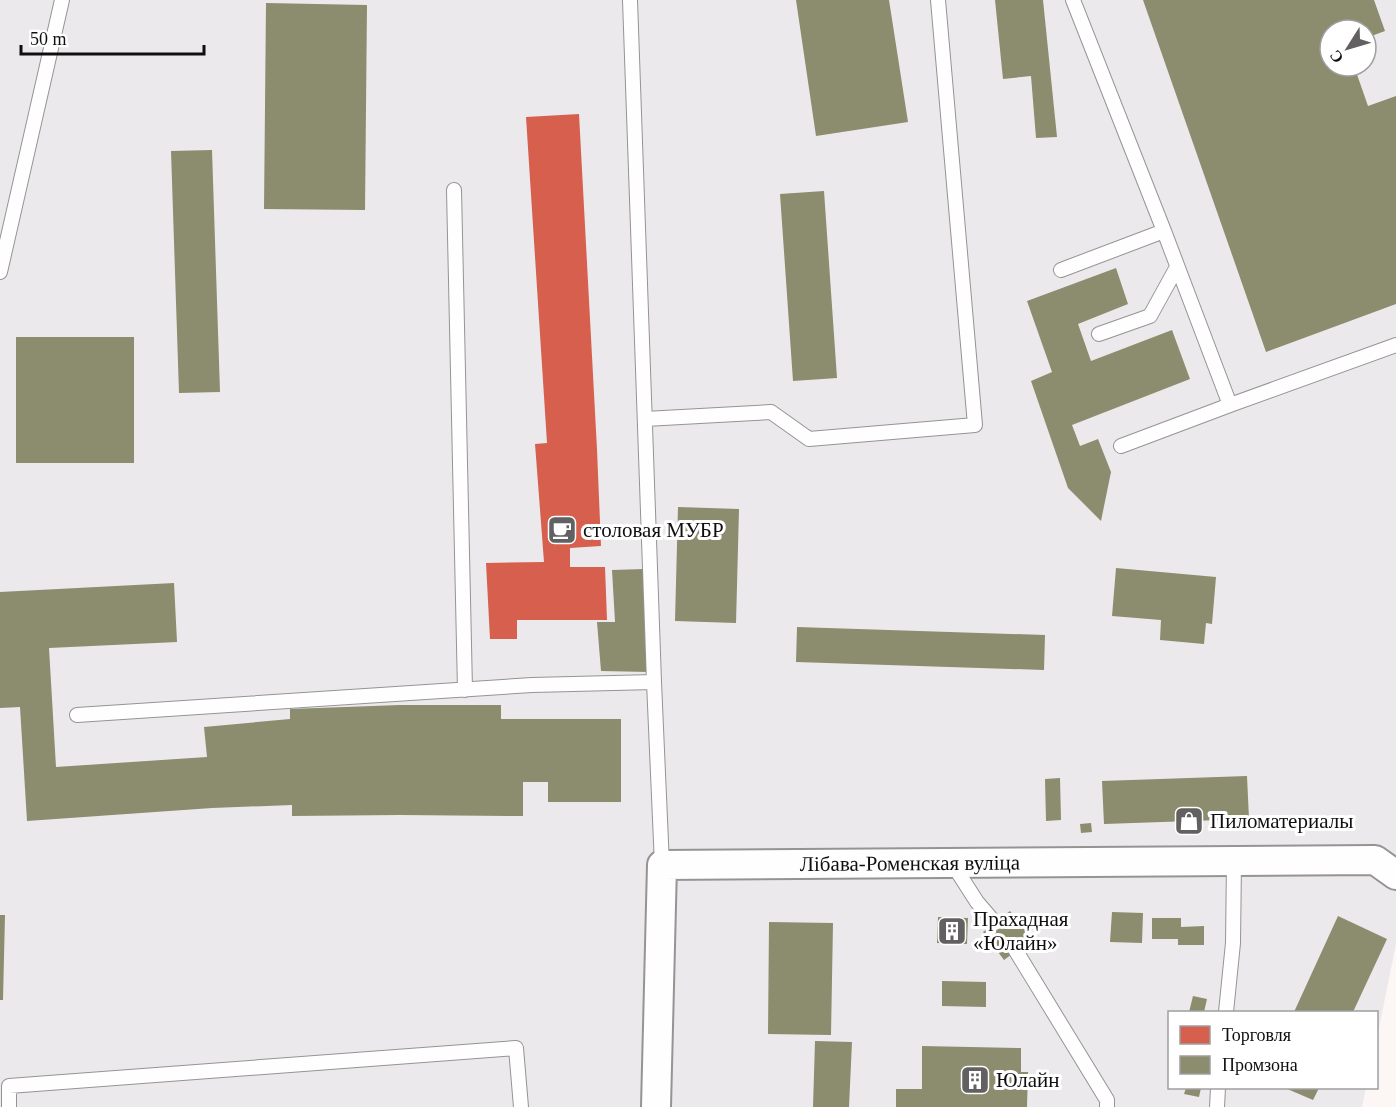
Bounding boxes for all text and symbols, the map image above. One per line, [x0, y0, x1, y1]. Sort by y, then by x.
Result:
scale bar [21, 18, 204, 56]
north arrow [1318, 18, 1378, 78]
text: 50 m [30, 29, 67, 49]
text: С [1326, 47, 1347, 66]
cafe icon: столовая МУБР [546, 514, 578, 546]
place label: столовая МУБР [583, 518, 724, 542]
shop icon: Пиломатериалы [1173, 805, 1205, 837]
place label: Пиломатериалы [1210, 809, 1353, 833]
street label: Лібава-Роменская вуліца [800, 850, 1021, 876]
place label: Прахадная «Юлайн» [973, 907, 1069, 955]
building icon: Прахадная «Юлайн» [936, 915, 968, 947]
legend [1168, 1011, 1378, 1089]
text: Торговля [1222, 1025, 1291, 1045]
text: Промзона [1222, 1055, 1298, 1075]
building icon: Юлайн [959, 1064, 991, 1096]
place label: Юлайн [996, 1068, 1060, 1092]

